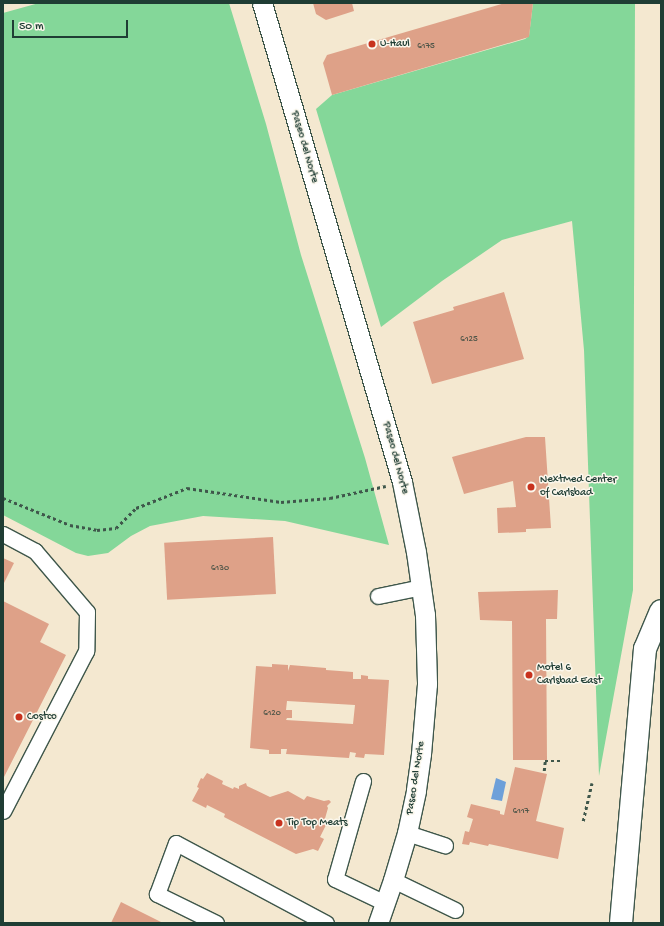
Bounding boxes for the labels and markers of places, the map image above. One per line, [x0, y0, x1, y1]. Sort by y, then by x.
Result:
place label: U-Haul [380, 37, 410, 51]
marker: U-Haul [367, 39, 377, 49]
place label: NextMed Center of Carlsbad [540, 474, 616, 500]
marker: NextMed Center of Carlsbad [525, 481, 537, 493]
place label: Motel 6 Carlsbad East [537, 662, 602, 688]
marker: Motel 6 Carlsbad East [524, 670, 534, 680]
place label: Costco [27, 710, 57, 724]
marker: Costco [14, 712, 24, 722]
place label: Tip Top Meats [287, 816, 348, 830]
marker: Tip Top Meats [274, 818, 284, 828]

